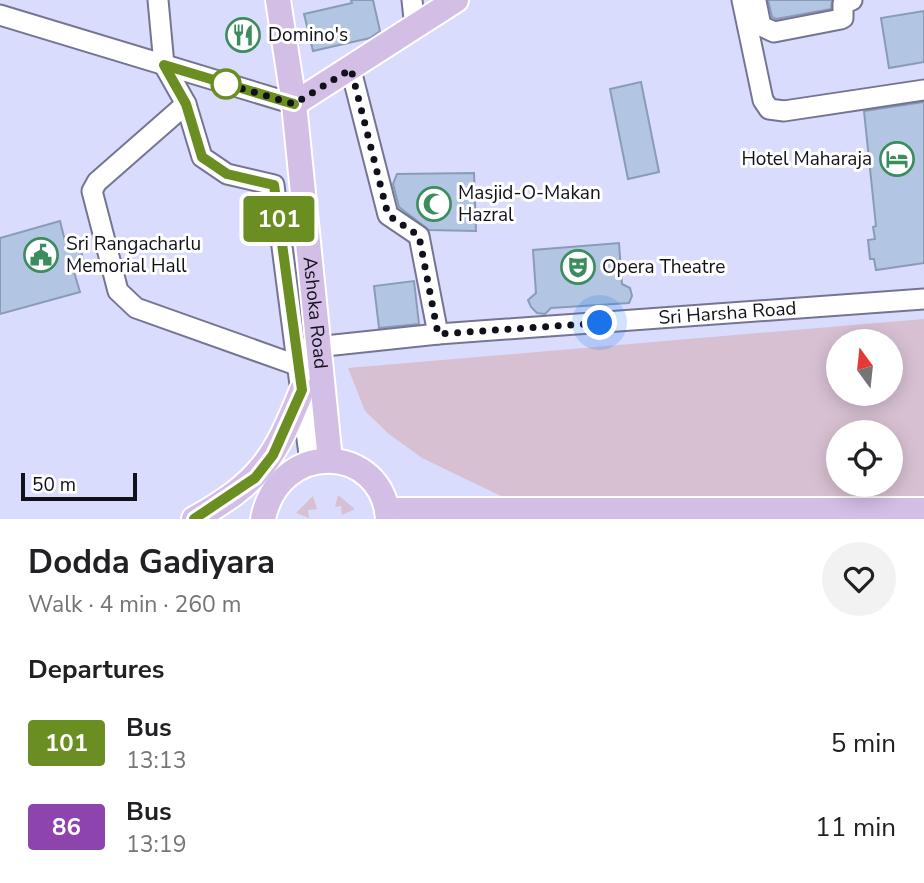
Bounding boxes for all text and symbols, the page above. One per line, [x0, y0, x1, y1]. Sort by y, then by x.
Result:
restaurant icon: Domino's [224, 16, 262, 54]
place label: Domino's [268, 22, 348, 48]
unlabelled marker [211, 69, 241, 99]
hotel icon: Hotel Maharaja [878, 140, 916, 178]
place label: Hotel Maharaja [741, 146, 872, 172]
place label: Masjid-O-Makan Hazral [458, 180, 601, 228]
mosque icon: Masjid-O-Makan Hazral [415, 185, 453, 223]
line badge: 101 [239, 196, 319, 242]
text: 101 [257, 203, 301, 235]
place label: Sri Rangacharlu Memorial Hall [66, 231, 201, 279]
public building icon: Sri Rangacharlu Memorial Hall [22, 236, 60, 274]
theatre icon: Opera Theatre [559, 248, 597, 286]
place label: Opera Theatre [602, 254, 725, 280]
street label: Ashoka Road [296, 255, 334, 370]
street label: Sri Harsha Road [658, 295, 797, 331]
your location [582, 305, 617, 340]
north arrow [826, 329, 903, 406]
map controls [826, 329, 903, 497]
button: locate [826, 420, 903, 497]
scale bar [21, 470, 136, 502]
text: 50 m [32, 472, 76, 498]
text: Dodda Gadiyara [28, 540, 275, 585]
button: heart [822, 542, 896, 616]
text: Walk · 4 min · 260 m [28, 589, 241, 620]
text: Departures [28, 652, 164, 687]
text: Bus [126, 710, 172, 745]
text: 5 min [831, 726, 896, 761]
text: 101 [45, 727, 88, 759]
text: 13:13 [126, 745, 186, 776]
text: Bus [126, 794, 172, 829]
text: 11 min [815, 810, 896, 845]
text: 86 [52, 811, 81, 843]
text: 13:19 [126, 829, 186, 860]

